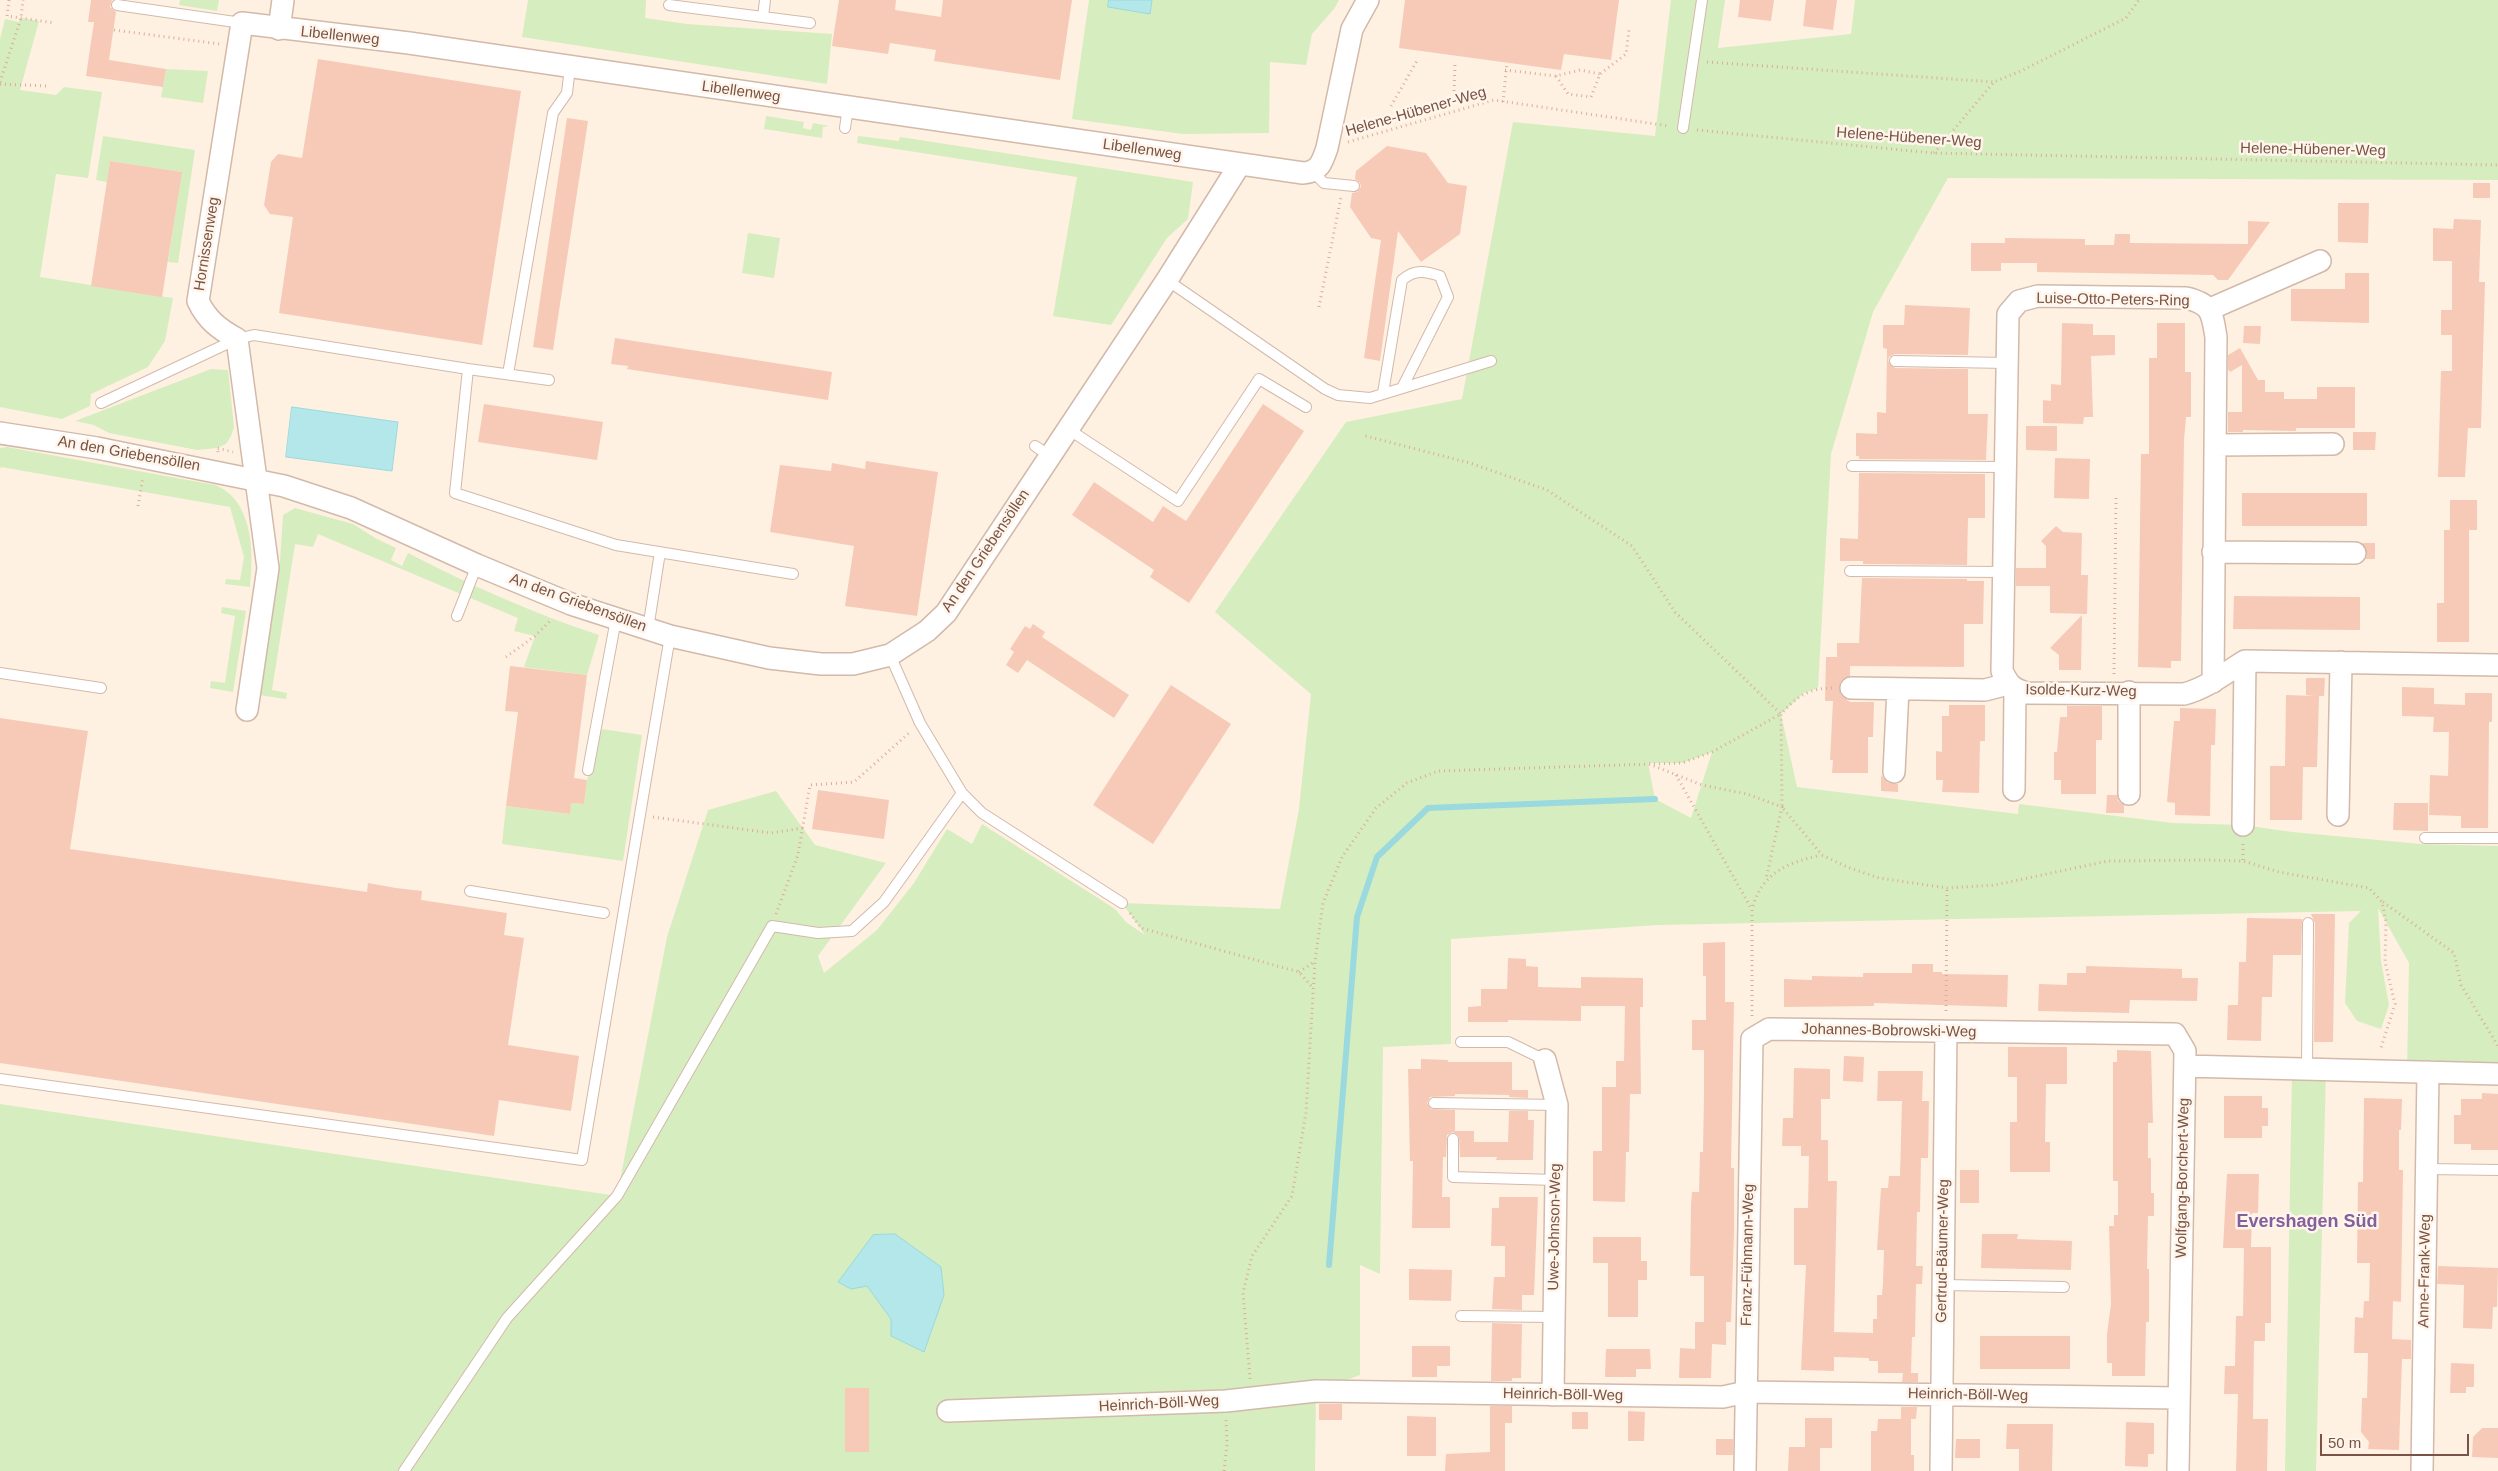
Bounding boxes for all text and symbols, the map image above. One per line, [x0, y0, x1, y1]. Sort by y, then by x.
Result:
street label: Libellenweg [300, 23, 380, 49]
street label: Libellenweg [701, 78, 781, 106]
street label: Helene-Hübener-Weg [1344, 83, 1488, 141]
street label: Helene-Hübener-Weg [1836, 124, 1982, 152]
street label: Libellenweg [1102, 136, 1182, 164]
street label: Helene-Hübener-Weg [2240, 140, 2386, 160]
street label: Hornissenweg [191, 196, 223, 292]
street label: Luise-Otto-Peters-Ring [2036, 290, 2190, 310]
street label: An den Griebensöllen [56, 433, 202, 475]
street label: An den Griebensöllen [938, 486, 1034, 616]
street label: An den Griebensöllen [507, 570, 649, 636]
street label: Isolde-Kurz-Weg [2025, 681, 2137, 701]
street label: Johannes-Bobrowski-Weg [1801, 1020, 1977, 1042]
street label: Wolfgang-Borchert-Weg [2173, 1098, 2193, 1258]
street label: Uwe-Johnson-Weg [1545, 1163, 1565, 1291]
street label: Gertrud-Bäumer-Weg [1933, 1179, 1953, 1323]
street label: Franz-Fühmann-Weg [1738, 1184, 1758, 1326]
district label: Evershagen Süd [2236, 1211, 2378, 1233]
street label: Anne-Frank-Weg [2415, 1214, 2435, 1328]
street label: Heinrich-Böll-Weg [1503, 1385, 1623, 1405]
street label: Heinrich-Böll-Weg [1908, 1385, 2028, 1405]
street label: Heinrich-Böll-Weg [1098, 1392, 1220, 1416]
scale bar [2323, 1424, 2472, 1456]
text: 50 m [2328, 1434, 2361, 1451]

